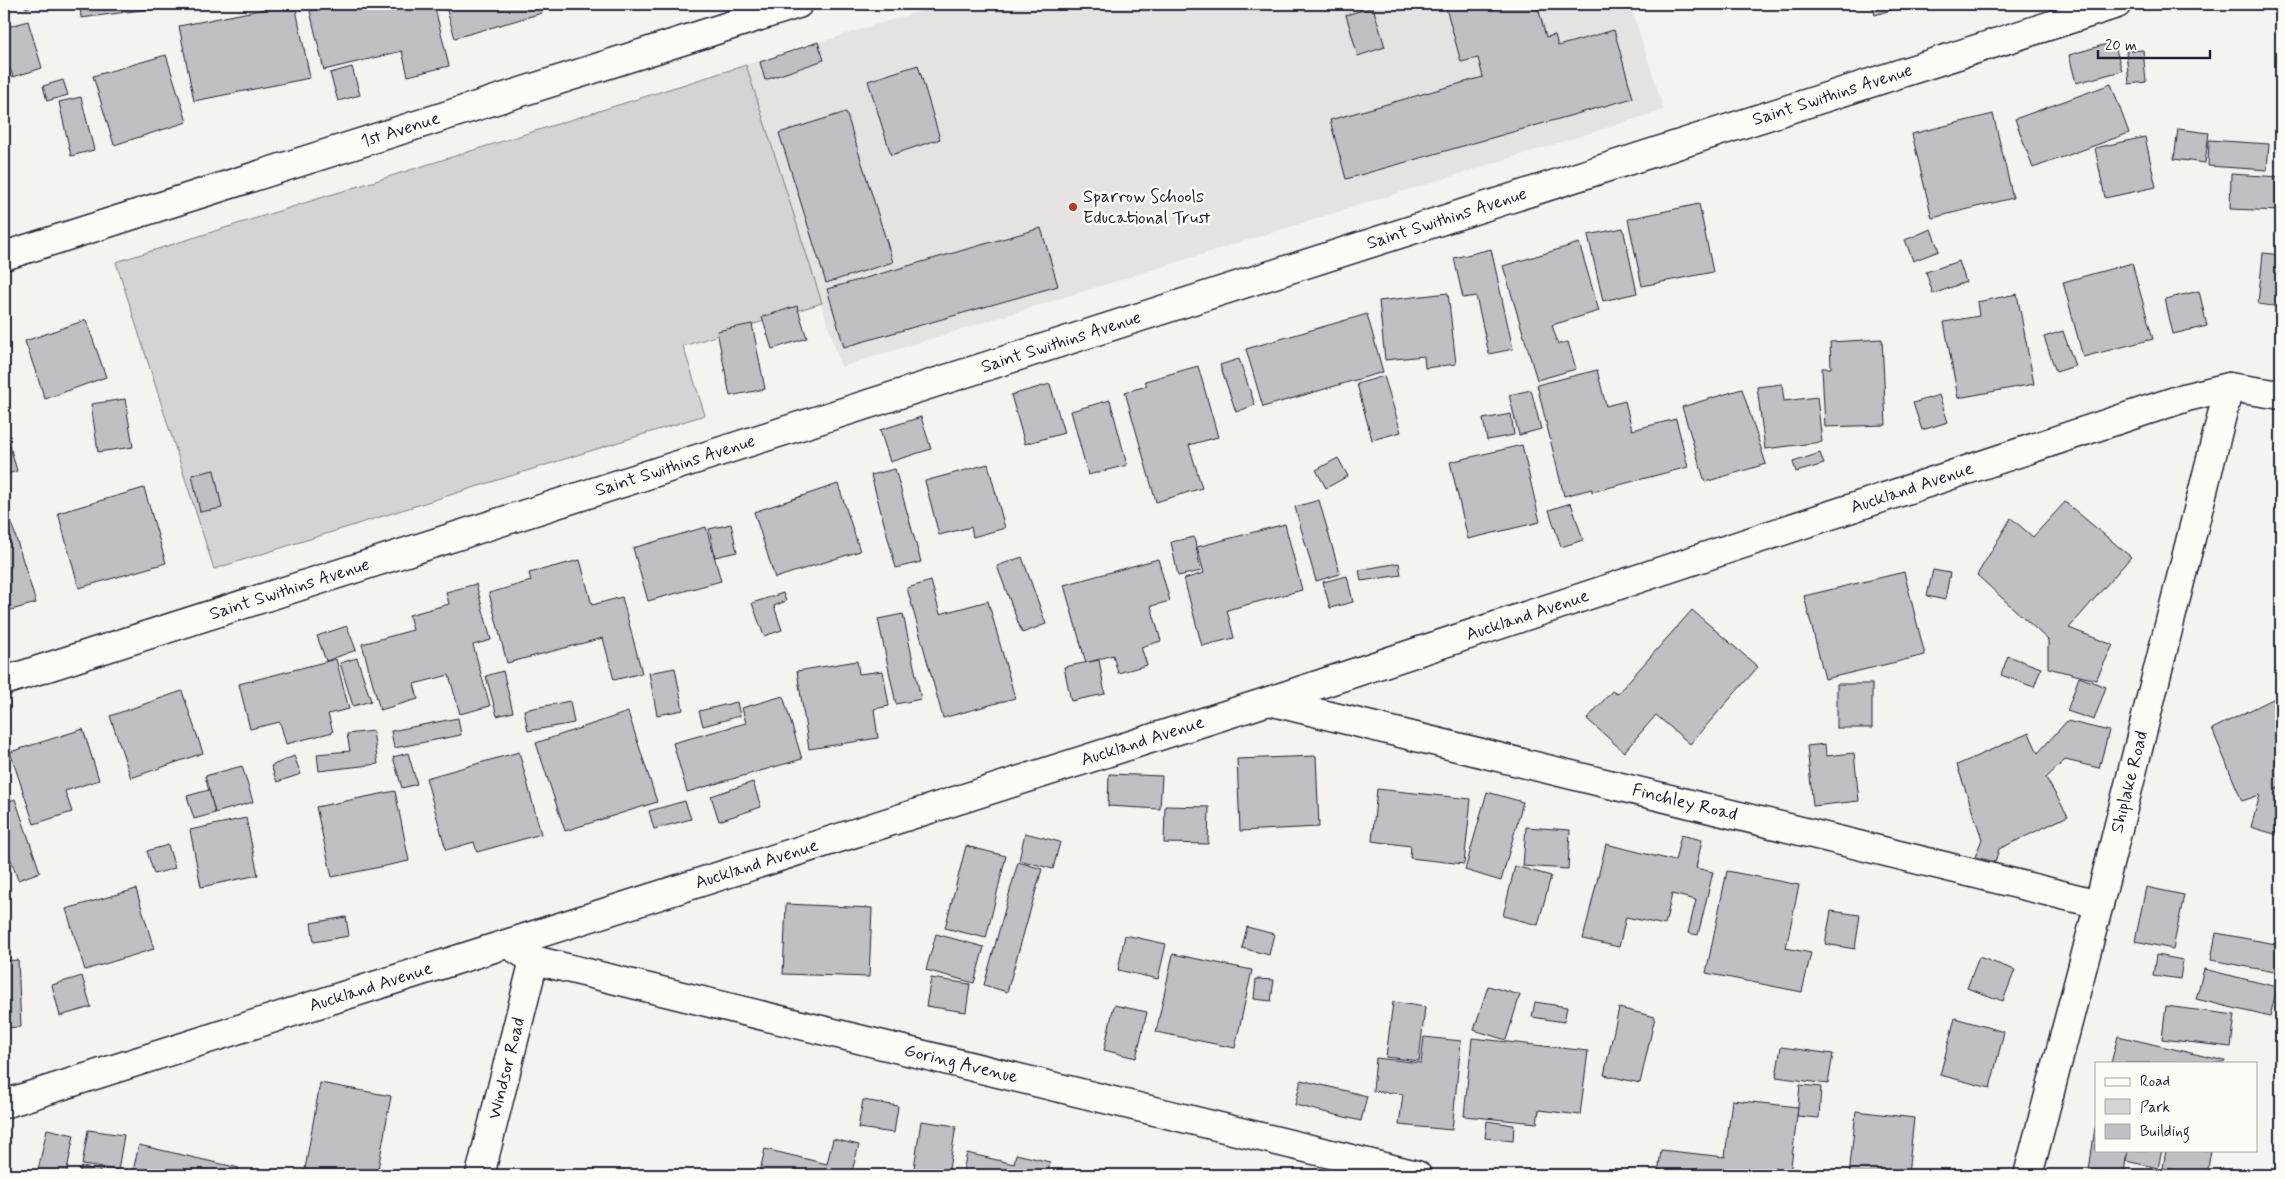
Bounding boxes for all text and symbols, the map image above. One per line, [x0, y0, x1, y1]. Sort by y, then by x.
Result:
scale bar [2098, 28, 2210, 60]
text: 20 m [2105, 36, 2137, 56]
street label: Saint Swithins Avenue [1749, 58, 1915, 132]
street label: 1st Avenue [358, 106, 443, 154]
street label: Saint Swithins Avenue [1364, 182, 1530, 256]
place label: Sparrow Schools Educational Trust [1083, 185, 1211, 230]
marker: Sparrow Schools Educational Trust [1067, 201, 1079, 213]
street label: Saint Swithins Avenue [978, 305, 1144, 379]
street label: Saint Swithins Avenue [592, 429, 758, 503]
street label: Auckland Avenue [1847, 456, 1977, 520]
street label: Saint Swithins Avenue [207, 553, 373, 626]
street label: Auckland Avenue [1463, 584, 1592, 647]
street label: Auckland Avenue [1078, 710, 1207, 772]
street label: Shiplake Road [2105, 728, 2154, 835]
street label: Finchley Road [1630, 778, 1740, 827]
street label: Auckland Avenue [692, 833, 822, 895]
street label: Auckland Avenue [306, 956, 436, 1018]
street label: Windsor Road [482, 1015, 531, 1122]
street label: Goring Avenue [902, 1039, 1020, 1089]
legend [2095, 1062, 2258, 1152]
text: Road [2140, 1072, 2170, 1092]
text: Park [2140, 1098, 2170, 1118]
text: Building [2140, 1122, 2190, 1143]

